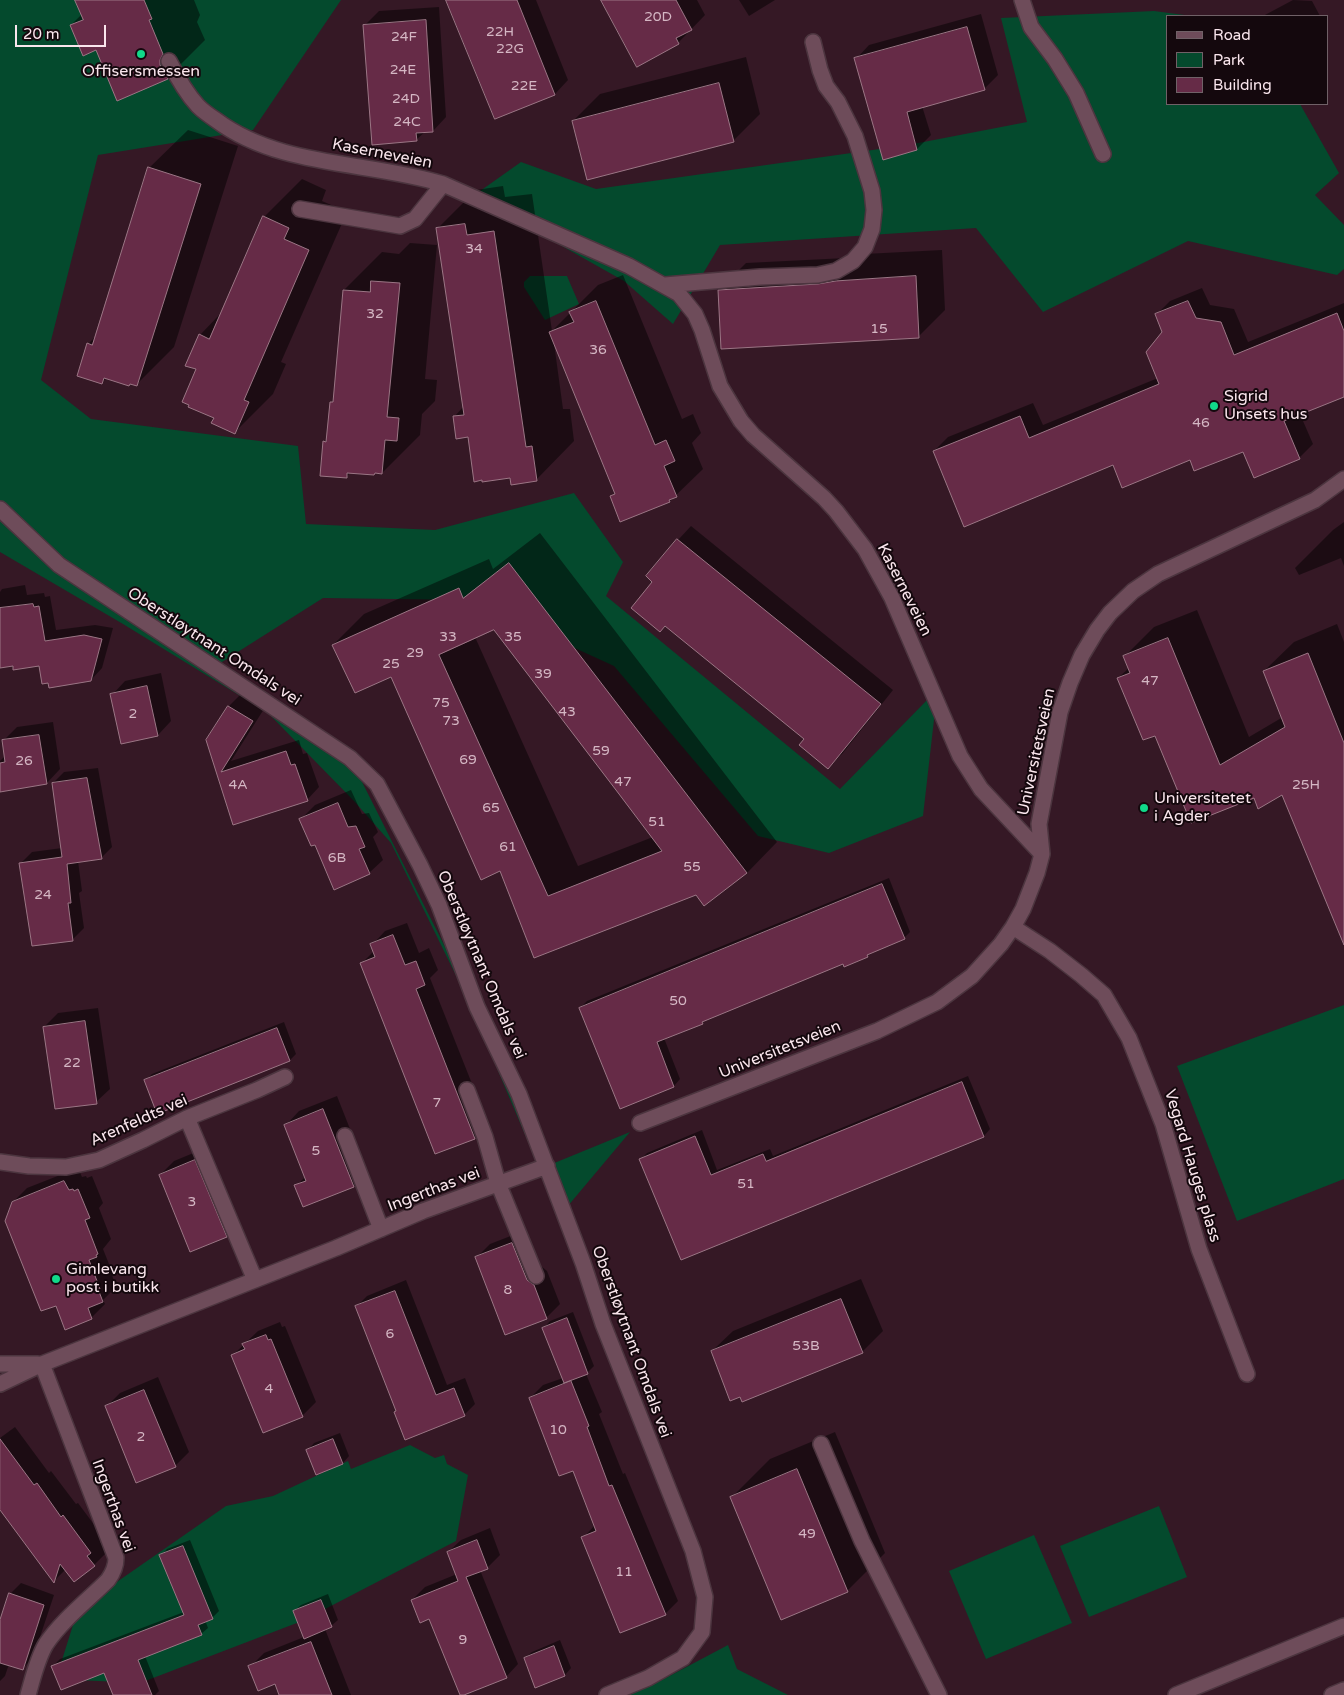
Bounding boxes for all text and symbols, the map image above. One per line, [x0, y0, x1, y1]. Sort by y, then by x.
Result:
house number: 20D [644, 9, 672, 25]
scale bar [18, 15, 109, 47]
legend [1166, 15, 1329, 105]
house number: 22H [486, 24, 514, 40]
text: 20 m [23, 25, 60, 43]
text: Road [1213, 26, 1251, 44]
house number: 24F [391, 29, 417, 45]
house number: 22G [496, 41, 524, 57]
marker: Offisersmessen [135, 48, 147, 60]
text: Park [1213, 51, 1245, 69]
place label: Offisersmessen [82, 62, 200, 82]
house number: 24E [390, 62, 416, 78]
text: Building [1213, 76, 1272, 94]
house number: 22E [511, 78, 537, 94]
house number: 24D [392, 91, 420, 107]
house number: 24C [393, 114, 421, 130]
street label: Kaserneveien [330, 135, 434, 173]
house number: 34 [465, 241, 483, 257]
house number: 32 [366, 306, 384, 322]
house number: 15 [870, 321, 888, 337]
house number: 36 [589, 342, 607, 358]
place label: Sigrid Unsets hus [1224, 387, 1307, 425]
marker: Sigrid Unsets hus [1208, 400, 1220, 412]
house number: 46 [1192, 415, 1210, 431]
street label: Kaserneveien [872, 540, 936, 640]
street label: Oberstløytnant Omdals vei [124, 584, 304, 710]
house number: 33 [439, 629, 457, 645]
house number: 35 [504, 629, 522, 645]
house number: 29 [406, 645, 424, 661]
house number: 25 [382, 656, 400, 672]
house number: 39 [534, 666, 552, 682]
house number: 47 [1141, 673, 1159, 689]
street label: Universitetsveien [1014, 687, 1060, 817]
house number: 75 [432, 695, 450, 711]
house number: 43 [558, 704, 576, 720]
house number: 2 [129, 706, 137, 722]
house number: 73 [442, 713, 460, 729]
house number: 59 [592, 743, 610, 759]
house number: 69 [459, 752, 477, 768]
house number: 26 [15, 753, 33, 769]
house number: 47 [614, 774, 632, 790]
house number: 4A [228, 777, 248, 793]
house number: 25H [1292, 777, 1320, 793]
place label: Universitetet i Agder [1154, 789, 1251, 827]
house number: 65 [482, 800, 500, 816]
marker: Universitetet i Agder [1138, 802, 1150, 814]
house number: 51 [648, 814, 666, 830]
house number: 61 [499, 839, 517, 855]
house number: 6B [328, 850, 346, 866]
house number: 55 [683, 859, 701, 875]
street label: Oberstløytnant Omdals vei [433, 868, 529, 1062]
house number: 24 [34, 887, 52, 903]
house number: 50 [669, 993, 687, 1009]
street label: Universitetsveien [716, 1017, 844, 1083]
house number: 22 [63, 1055, 81, 1071]
street label: Vegard Hauges plass [1160, 1087, 1224, 1245]
street label: Arenfeldts vei [87, 1091, 191, 1151]
house number: 7 [433, 1095, 441, 1111]
house number: 5 [312, 1143, 320, 1159]
street label: Ingerthas vei [385, 1164, 483, 1216]
house number: 51 [737, 1176, 755, 1192]
house number: 3 [188, 1194, 196, 1210]
street label: Oberstløytnant Omdals vei [587, 1243, 675, 1441]
place label: Gimlevang post i butikk [66, 1260, 159, 1298]
marker: Gimlevang post i butikk [50, 1273, 62, 1285]
house number: 8 [504, 1282, 512, 1298]
house number: 6 [386, 1326, 394, 1342]
house number: 53B [792, 1338, 820, 1354]
house number: 4 [265, 1381, 273, 1397]
house number: 10 [549, 1422, 567, 1438]
house number: 2 [137, 1429, 145, 1445]
street label: Ingerthas vei [87, 1457, 139, 1555]
house number: 49 [798, 1526, 816, 1542]
house number: 11 [615, 1564, 633, 1580]
house number: 9 [459, 1632, 467, 1648]

